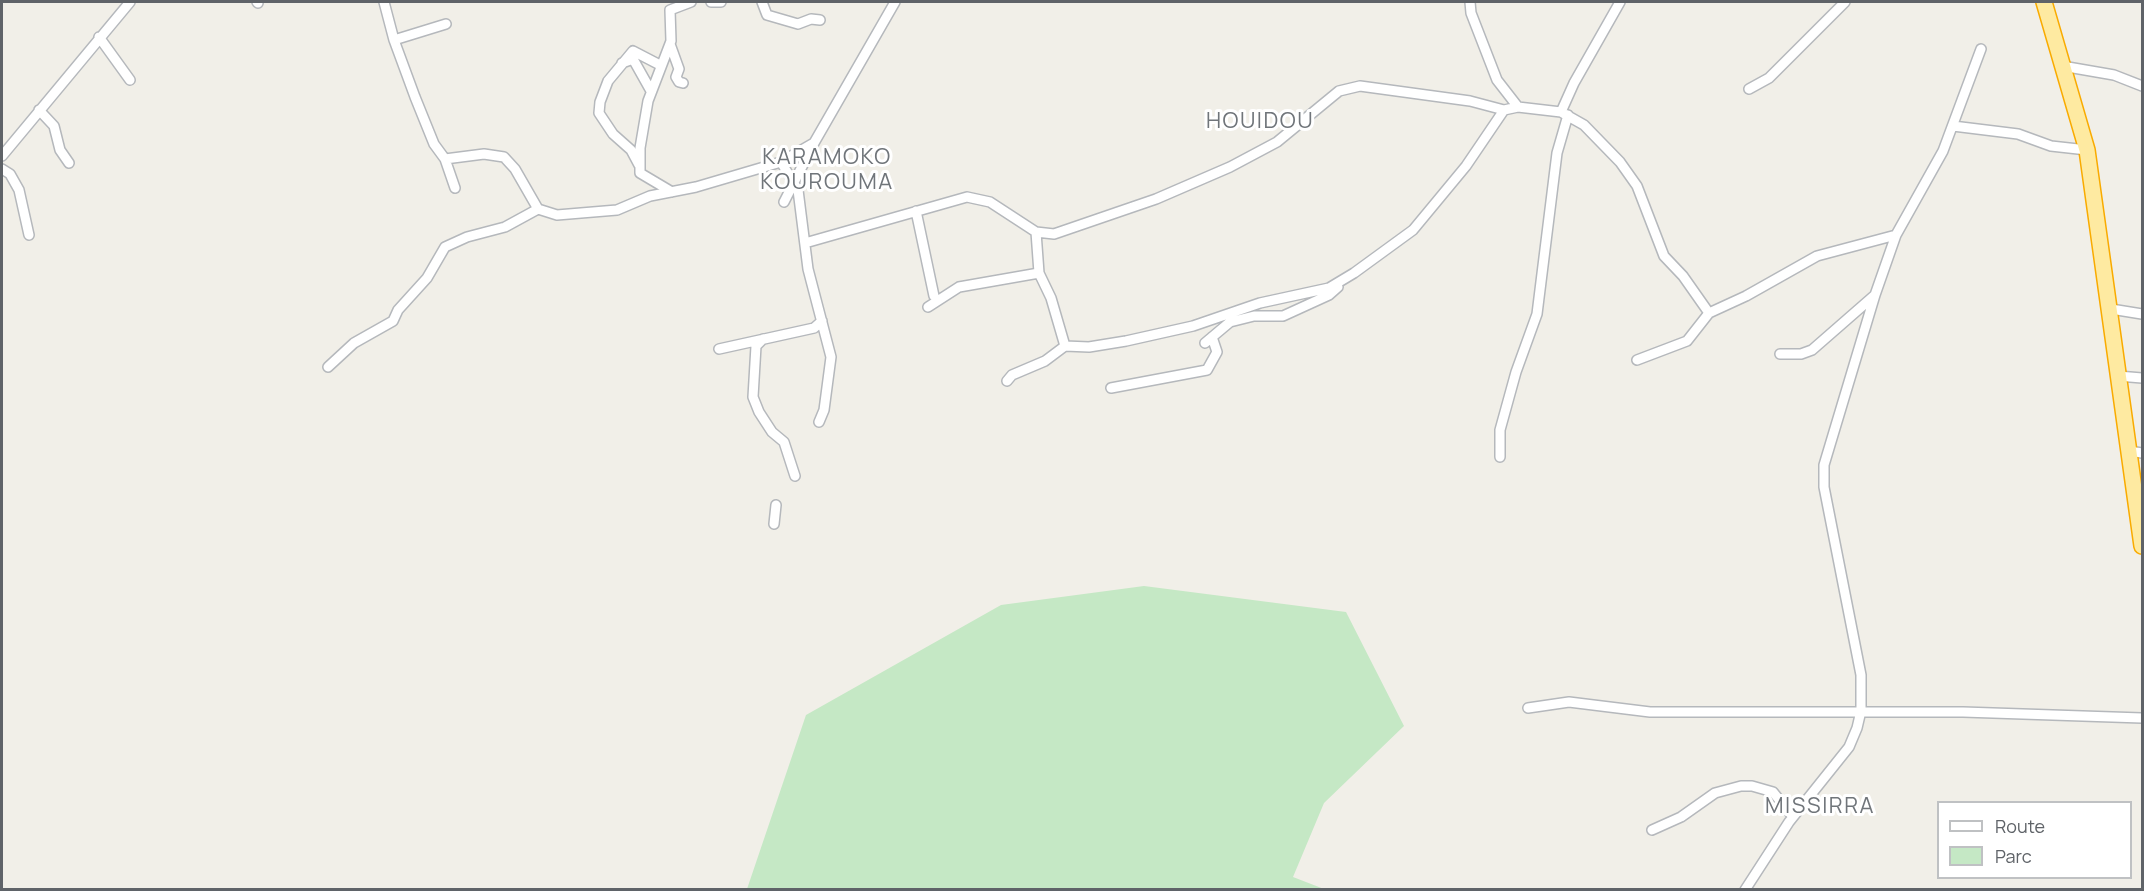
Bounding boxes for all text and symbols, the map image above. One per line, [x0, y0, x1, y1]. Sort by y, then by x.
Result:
district label: HOUIDOU [1206, 109, 1314, 135]
district label: KARAMOKO KOUROUMA [760, 145, 894, 196]
district label: MISSIRRA [1765, 794, 1875, 820]
legend [1937, 801, 2132, 879]
text: Route [1995, 814, 2045, 838]
text: Parc [1995, 844, 2032, 868]

